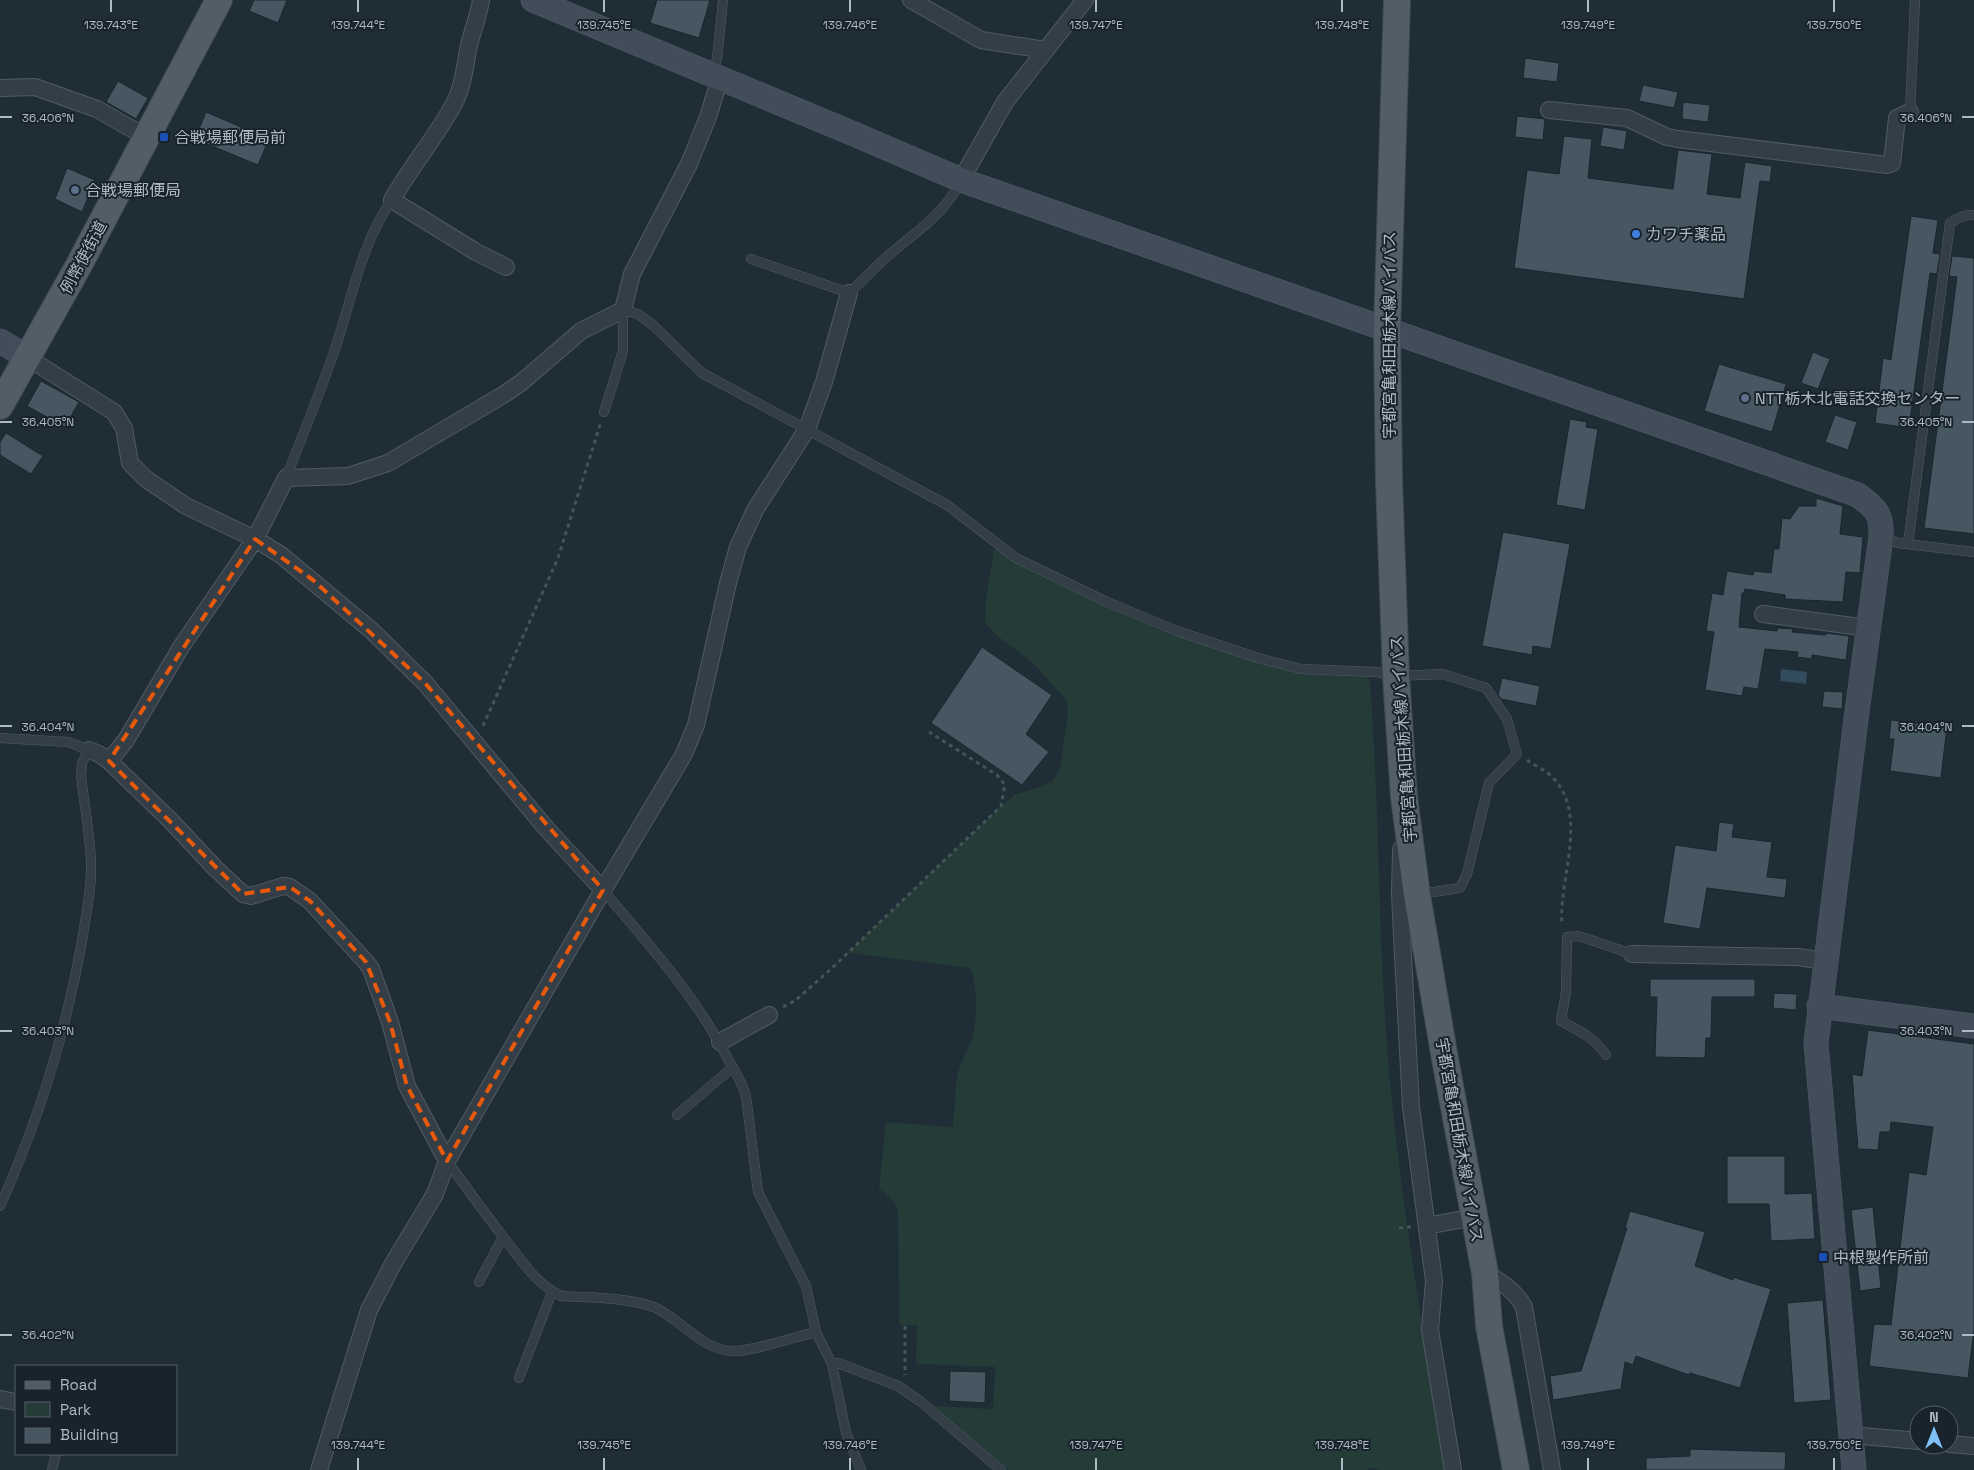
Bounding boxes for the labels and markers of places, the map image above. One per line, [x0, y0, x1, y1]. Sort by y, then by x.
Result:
place label: 合戦場郵便局前 [174, 127, 286, 148]
marker: 合戦場郵便局前 [158, 131, 170, 143]
place label: 合戦場郵便局 [85, 180, 181, 201]
marker: 合戦場郵便局 [69, 184, 81, 196]
place label: カワチ薬品 [1646, 224, 1726, 245]
marker: カワチ薬品 [1630, 228, 1642, 240]
place label: NTT栃木北電話交換センター [1755, 388, 1960, 409]
marker: NTT栃木北電話交換センター [1739, 392, 1751, 404]
place label: 中根製作所前 [1833, 1247, 1929, 1268]
marker: 中根製作所前 [1817, 1251, 1829, 1263]

